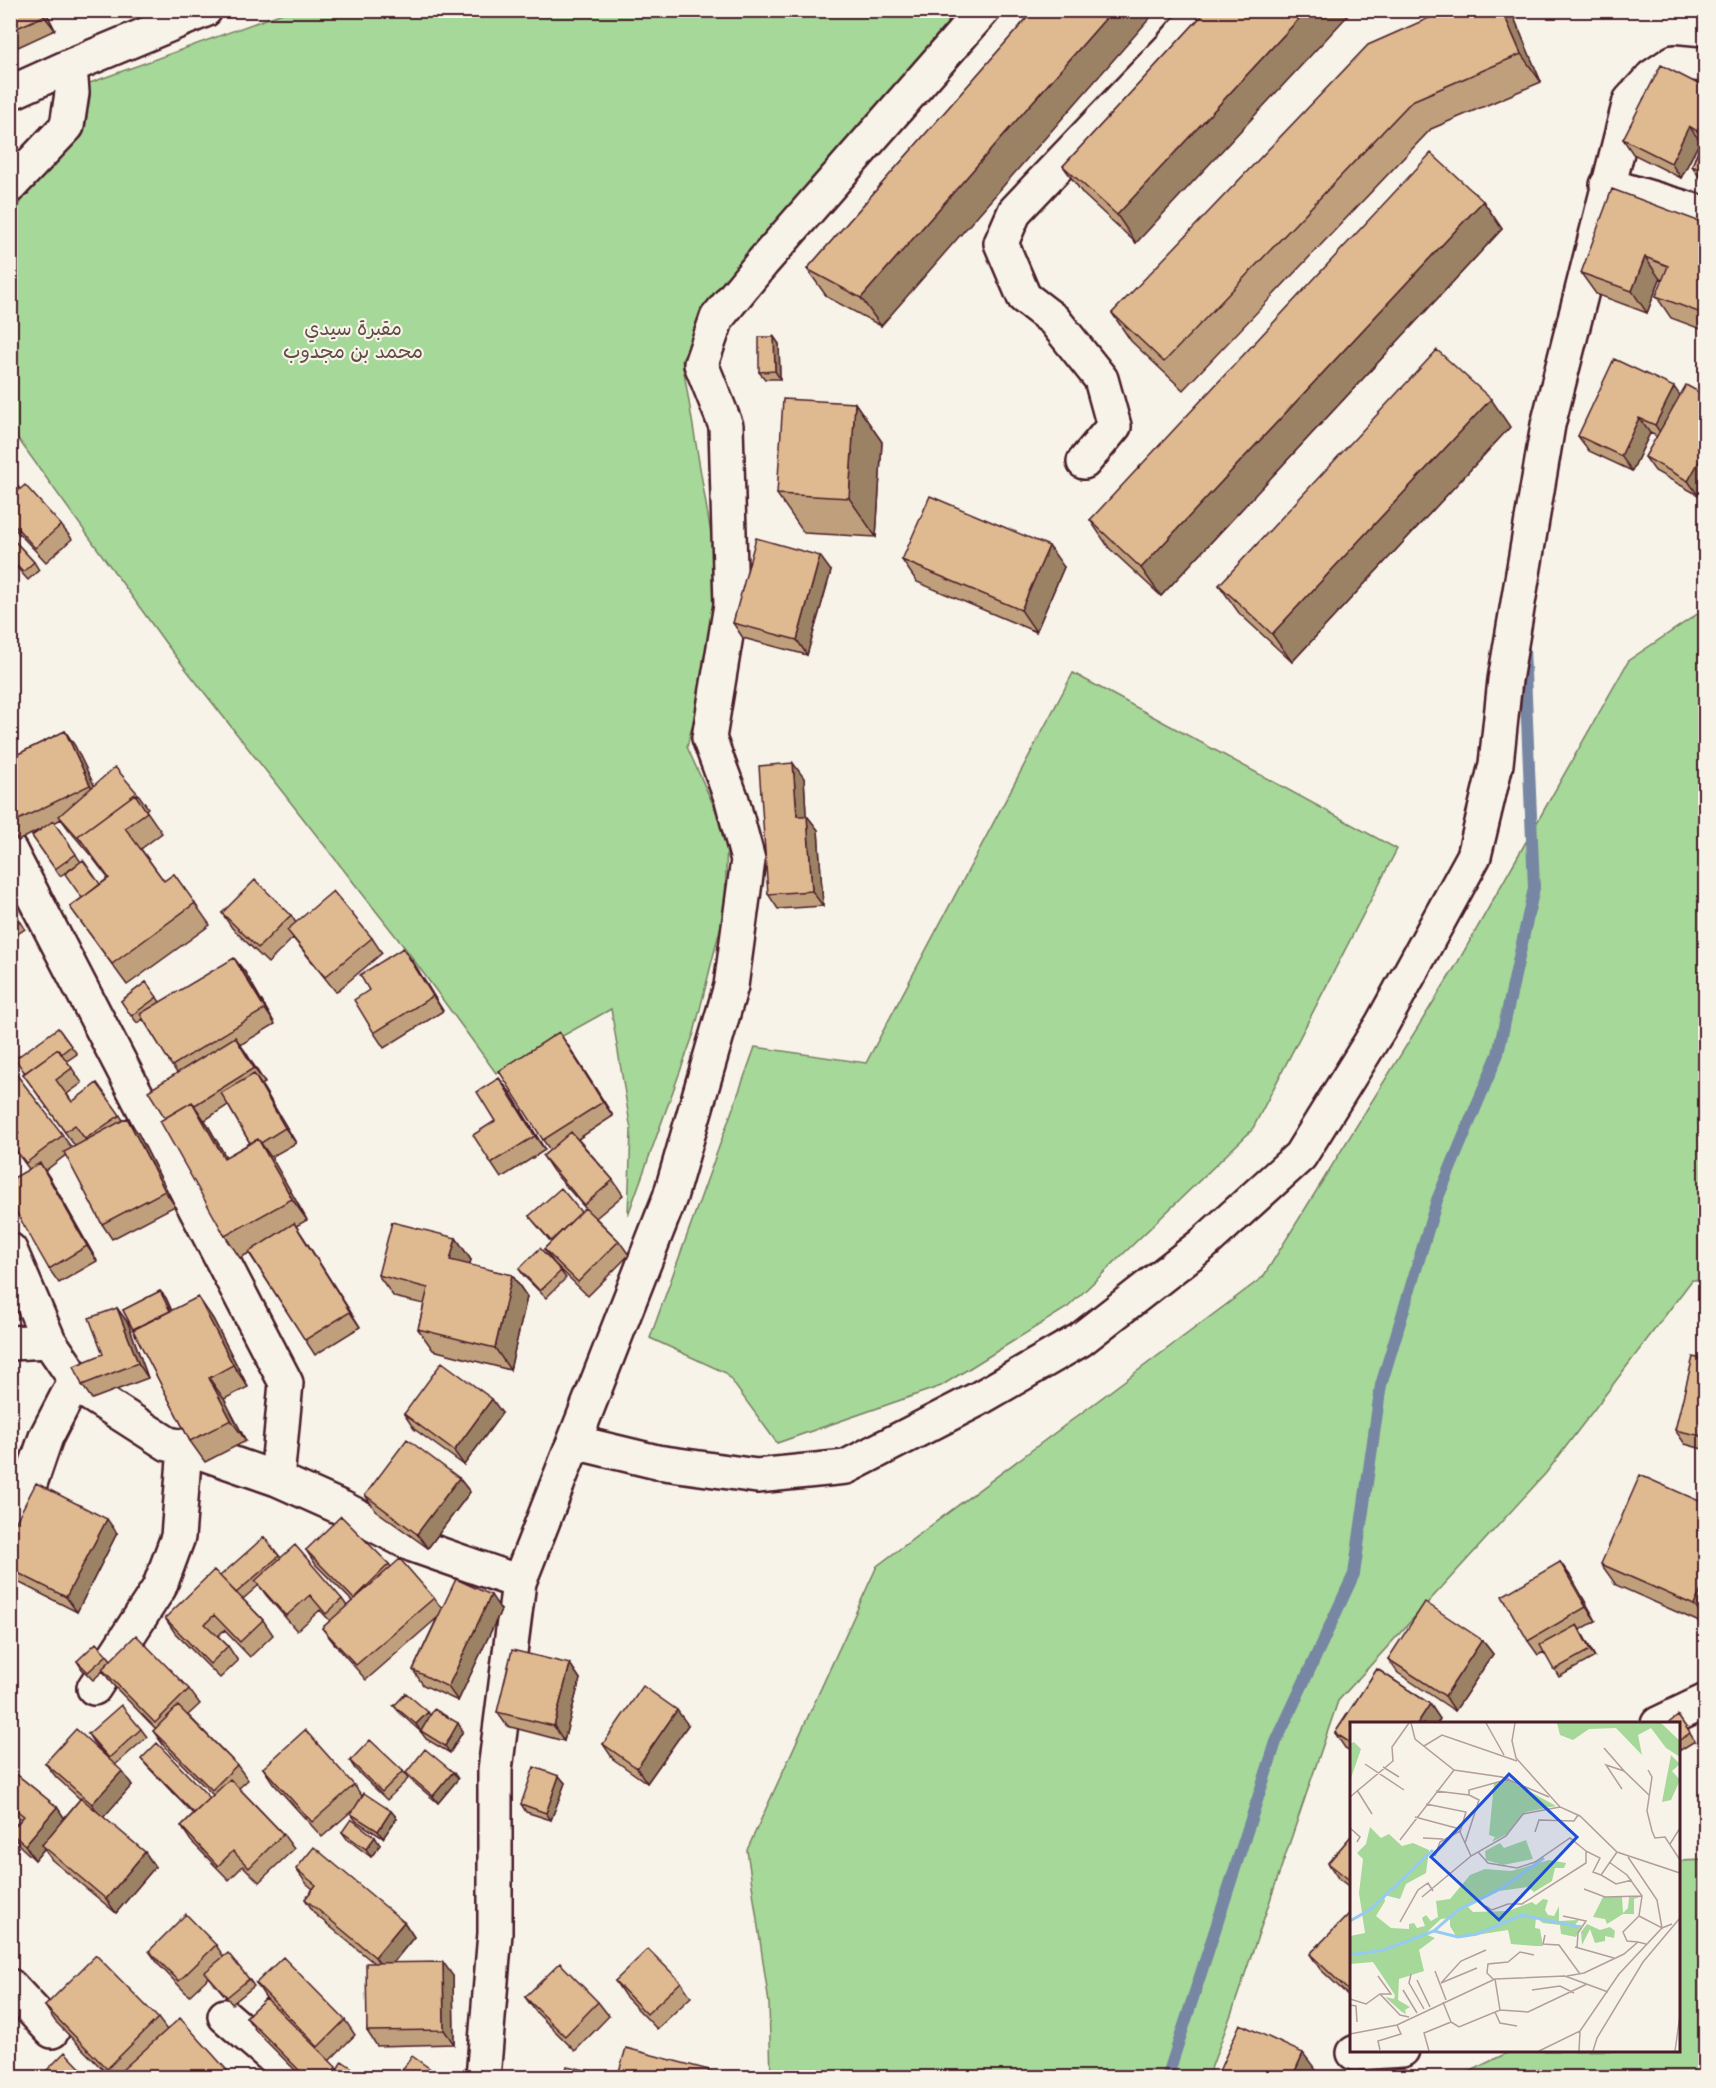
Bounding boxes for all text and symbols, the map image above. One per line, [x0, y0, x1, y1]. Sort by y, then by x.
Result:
park label: مقبرة سيدي محمد بن مجدوب [283, 316, 423, 366]
inset map [1350, 1722, 1680, 2052]

